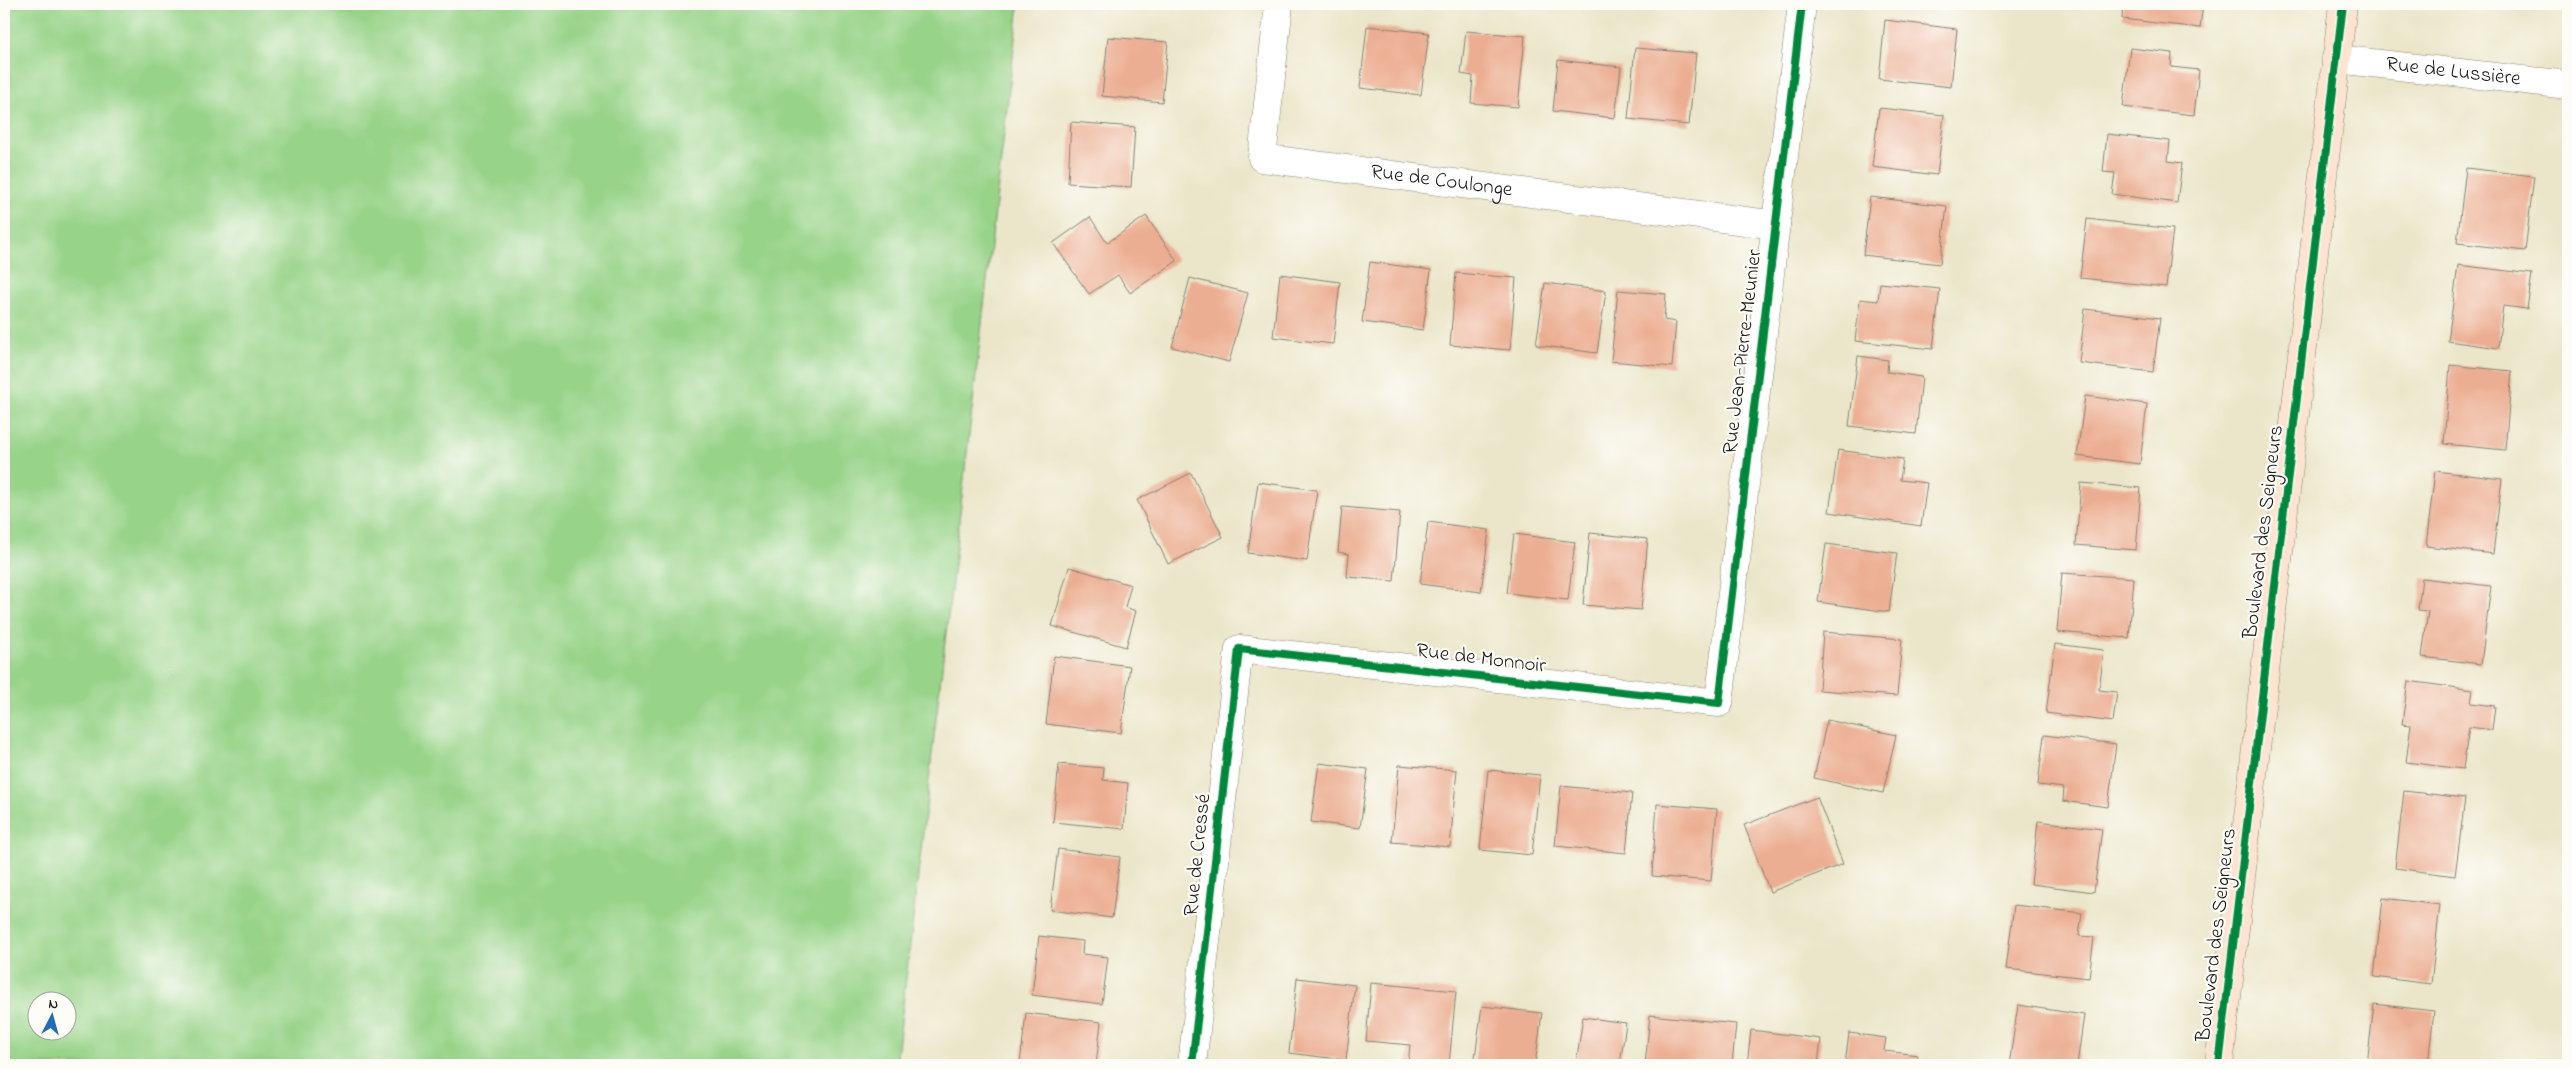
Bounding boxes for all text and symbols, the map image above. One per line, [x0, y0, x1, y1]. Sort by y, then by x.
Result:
street label: Rue de Lussière [2385, 50, 2523, 95]
street label: Rue de Coulonge [1369, 157, 1515, 206]
street label: Rue Jean-Pierre-Meunier [1716, 247, 1770, 456]
street label: Boulevard des Seigneurs [2236, 423, 2294, 642]
street label: Rue de Monnoir [1415, 636, 1548, 682]
street label: Rue de Cressé [1177, 792, 1219, 918]
street label: Boulevard des Seigneurs [2189, 826, 2247, 1045]
north arrow [28, 992, 78, 1042]
text: N [47, 994, 59, 1015]

